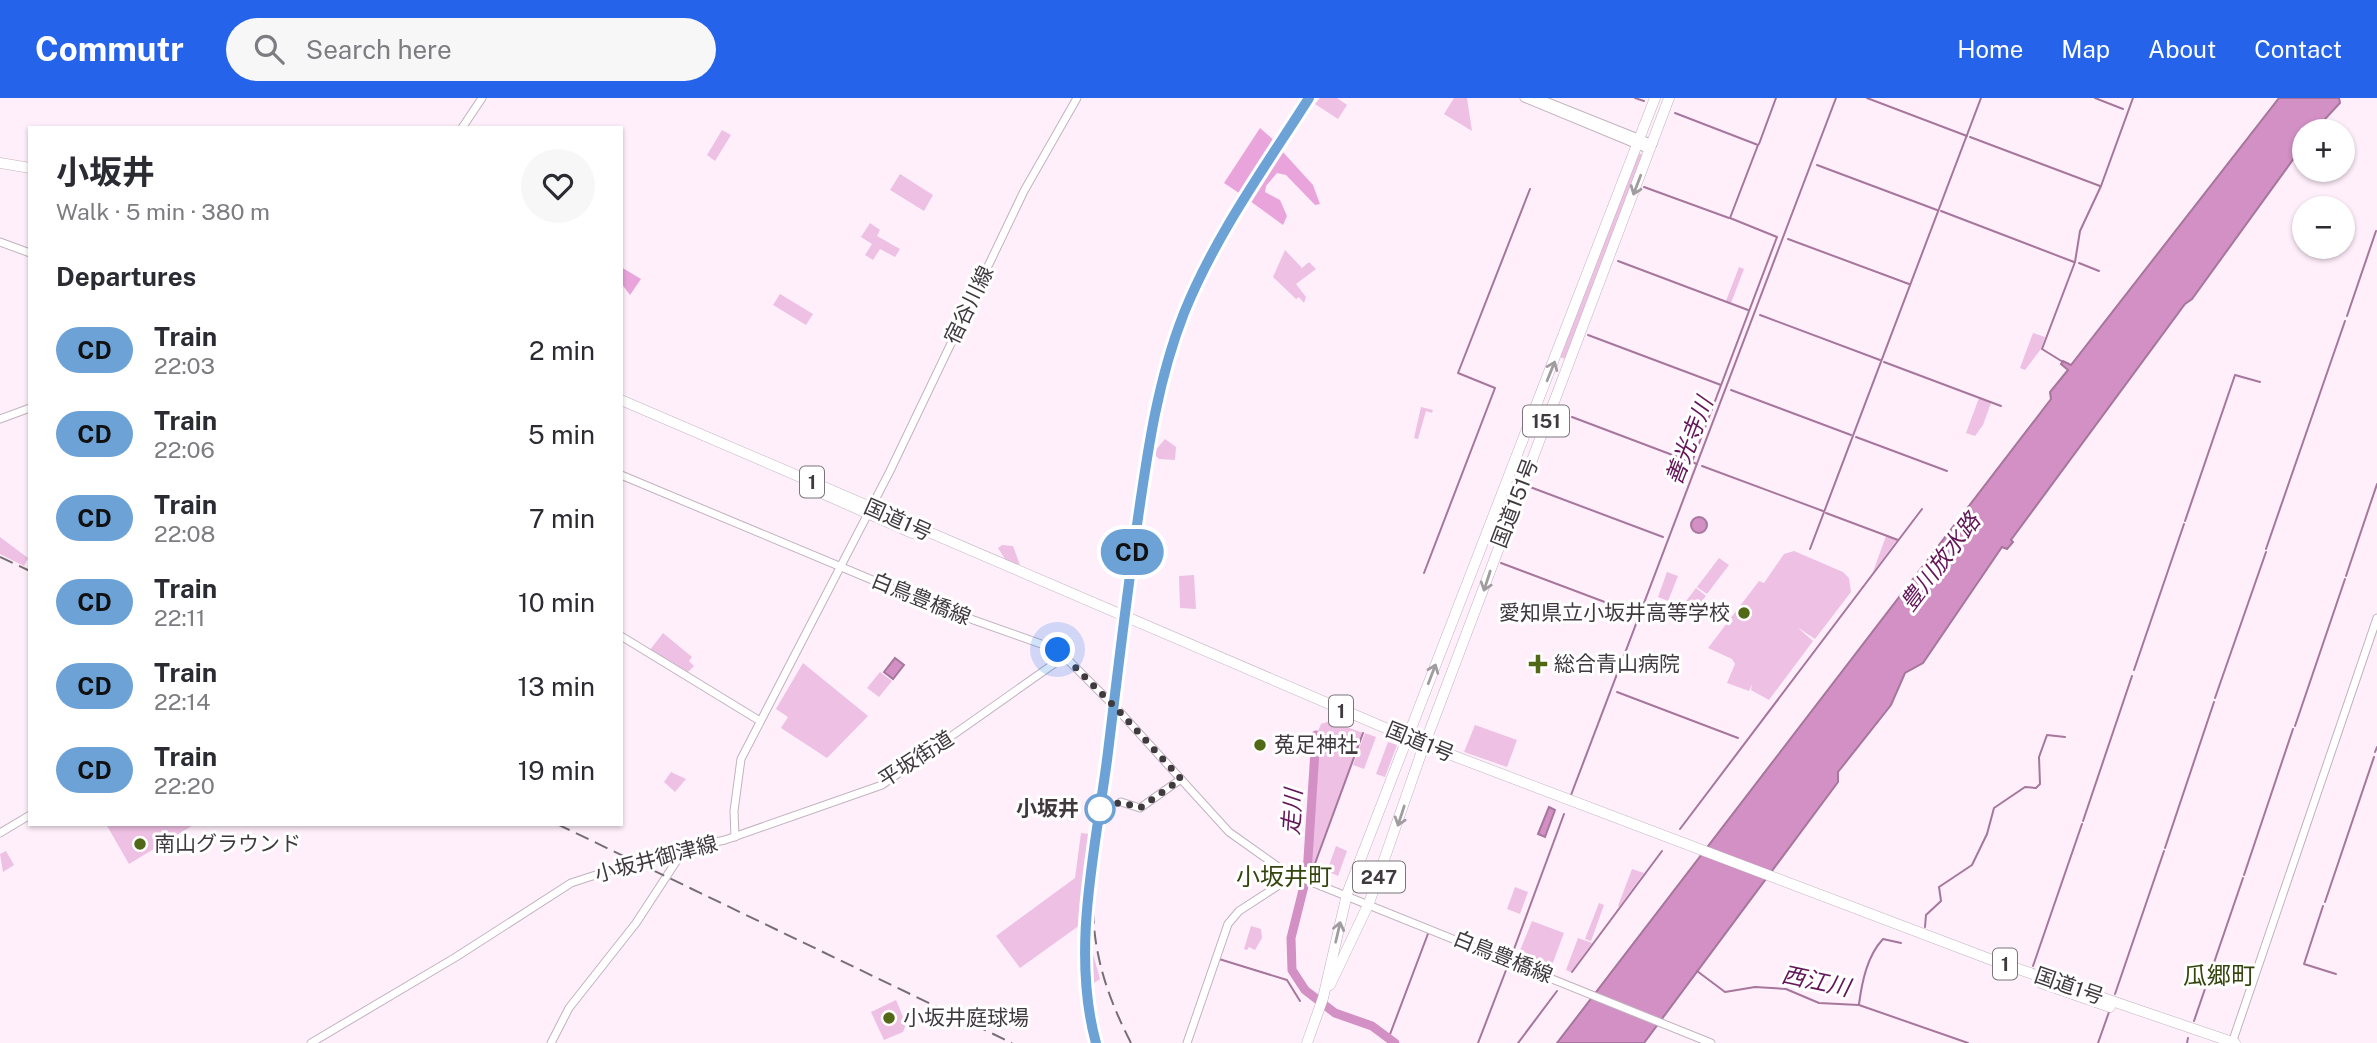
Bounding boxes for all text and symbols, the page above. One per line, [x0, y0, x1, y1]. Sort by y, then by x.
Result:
search box [226, 18, 716, 81]
text: Commutr [35, 30, 184, 68]
icon: search [250, 30, 288, 68]
text: Search here [306, 34, 452, 65]
text: Home [1957, 35, 2023, 63]
text: Map [2061, 35, 2110, 63]
text: About [2148, 35, 2216, 63]
text: Contact [2254, 35, 2342, 63]
map controls [2292, 119, 2355, 259]
button: + [2292, 119, 2355, 182]
button: heart [521, 149, 595, 223]
text: 小坂井 [56, 153, 155, 191]
one-way arrow [1629, 173, 1642, 195]
button: − [2292, 196, 2355, 259]
text: Walk · 5 min · 380 m [56, 198, 270, 225]
text: Departures [56, 261, 196, 292]
street label: 宿谷川線 [939, 262, 998, 348]
text: Train [154, 321, 217, 352]
text: 2 min [529, 335, 595, 366]
text: CD [77, 336, 112, 364]
text: 22:03 [154, 352, 215, 379]
one-way arrow [1545, 360, 1558, 382]
water label: 善光寺川 [1659, 390, 1719, 489]
text: Train [154, 405, 217, 436]
road number: 151 [1523, 406, 1569, 436]
text: 5 min [528, 419, 595, 450]
text: CD [77, 420, 112, 448]
text: 22:06 [154, 436, 215, 463]
street label: 国道151号 [1486, 455, 1543, 551]
road number: 1 [800, 466, 824, 498]
text: Train [154, 489, 217, 520]
street label: 国道1号 [860, 494, 936, 546]
text: 7 min [529, 503, 595, 534]
text: CD [77, 504, 112, 532]
water label: 豊川放水路 [1894, 506, 1986, 616]
text: 22:08 [154, 520, 215, 547]
line badge: CD [1100, 529, 1164, 575]
text: CD [1115, 538, 1149, 566]
street label: 白鳥豊橋線 [868, 567, 975, 630]
one-way arrow [1479, 570, 1492, 592]
text: Train [154, 573, 217, 604]
text: 10 min [518, 587, 595, 618]
text: CD [77, 588, 112, 616]
place label: 愛知県立小坂井高等学校 [1499, 600, 1730, 625]
text: 22:11 [154, 604, 205, 631]
marker: 愛知県立小坂井高等学校 [1736, 605, 1752, 621]
your location [1040, 632, 1075, 667]
place label: 総合青山病院 [1554, 651, 1680, 676]
marker: 総合青山病院 [1528, 654, 1548, 674]
text: Train [154, 657, 217, 688]
one-way arrow [1427, 663, 1440, 685]
text: 13 min [518, 671, 595, 702]
text: CD [77, 672, 112, 700]
text: 22:14 [154, 688, 210, 715]
road number: 1 [1329, 696, 1353, 726]
street label: 国道1号 [1382, 717, 1458, 767]
street label: 平坂街道 [874, 725, 958, 792]
place label: 菟足神社 [1274, 732, 1358, 757]
marker: 菟足神社 [1252, 737, 1268, 753]
text: Train [154, 741, 217, 772]
text: 19 min [518, 755, 595, 786]
text: CD [77, 756, 112, 784]
text: 22:20 [154, 772, 215, 799]
water label: 走川 [1276, 785, 1307, 836]
marker: 小坂井 [1085, 794, 1115, 824]
place label: 小坂井 [1016, 796, 1079, 821]
one-way arrow [1394, 804, 1407, 826]
street label: 小坂井御津線 [592, 830, 720, 887]
place label: 南山グラウンド [154, 831, 301, 856]
marker: 南山グラウンド [132, 836, 148, 852]
district label: 小坂井町 [1236, 862, 1332, 890]
road number: 247 [1353, 862, 1405, 892]
one-way arrow [1332, 921, 1346, 944]
street label: 白鳥豊橋線 [1450, 925, 1557, 988]
road number: 1 [1993, 948, 2017, 979]
water label: 西江川 [1780, 960, 1856, 1002]
district label: 瓜郷町 [2183, 961, 2255, 989]
street label: 国道1号 [2031, 962, 2107, 1009]
place label: 小坂井庭球場 [903, 1005, 1029, 1030]
marker: 小坂井庭球場 [881, 1010, 897, 1026]

